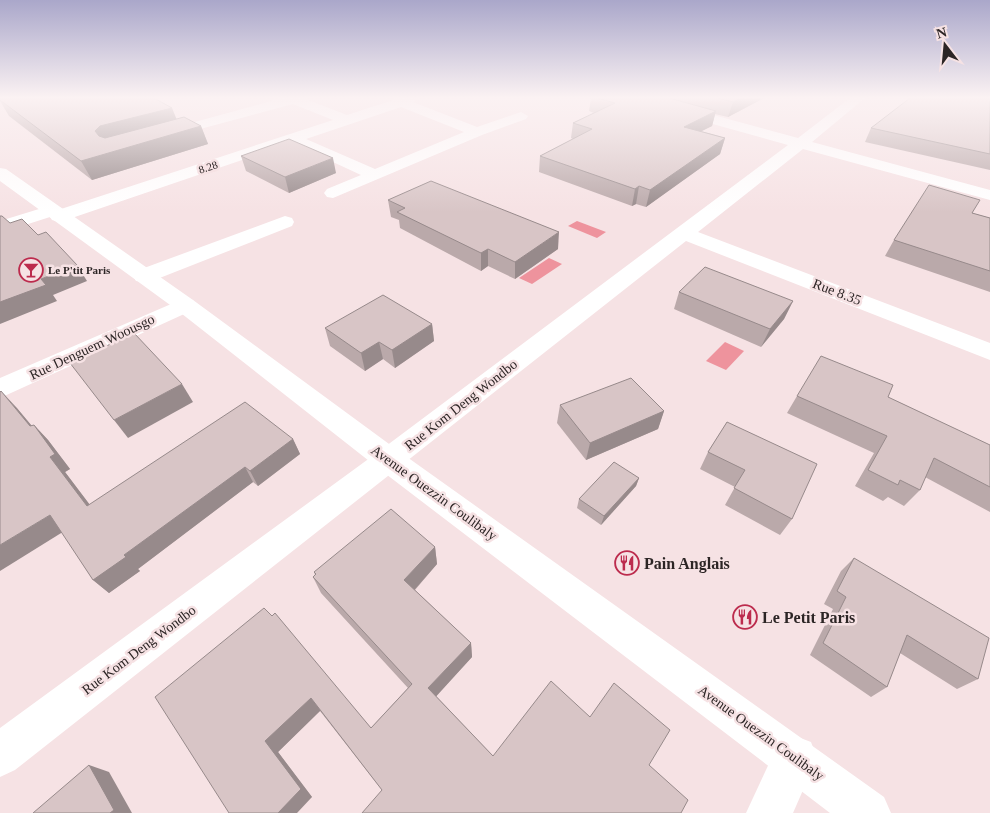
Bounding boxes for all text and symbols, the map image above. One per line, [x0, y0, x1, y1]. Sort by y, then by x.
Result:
north arrow [920, 20, 970, 70]
text: N [935, 24, 948, 42]
street label: 8.28 [197, 158, 219, 176]
bar icon: Le P'tit Paris [18, 257, 44, 283]
place label: Le P'tit Paris [48, 264, 111, 276]
street label: Rue 8.35 [811, 276, 863, 308]
street label: Rue Denguem Woousgo [27, 311, 157, 383]
street label: Rue Kom Deng Wondbo [402, 357, 520, 453]
street label: Avenue Ouezzin Coulibaly [368, 442, 500, 544]
restaurant icon: Pain Anglais [614, 550, 640, 576]
place label: Pain Anglais [644, 555, 730, 573]
street label: Rue Kom Deng Wondbo [79, 602, 199, 698]
restaurant icon: Le Petit Paris [732, 604, 758, 630]
place label: Le Petit Paris [762, 609, 855, 626]
street label: Avenue Ouezzin Coulibaly [695, 682, 827, 784]

